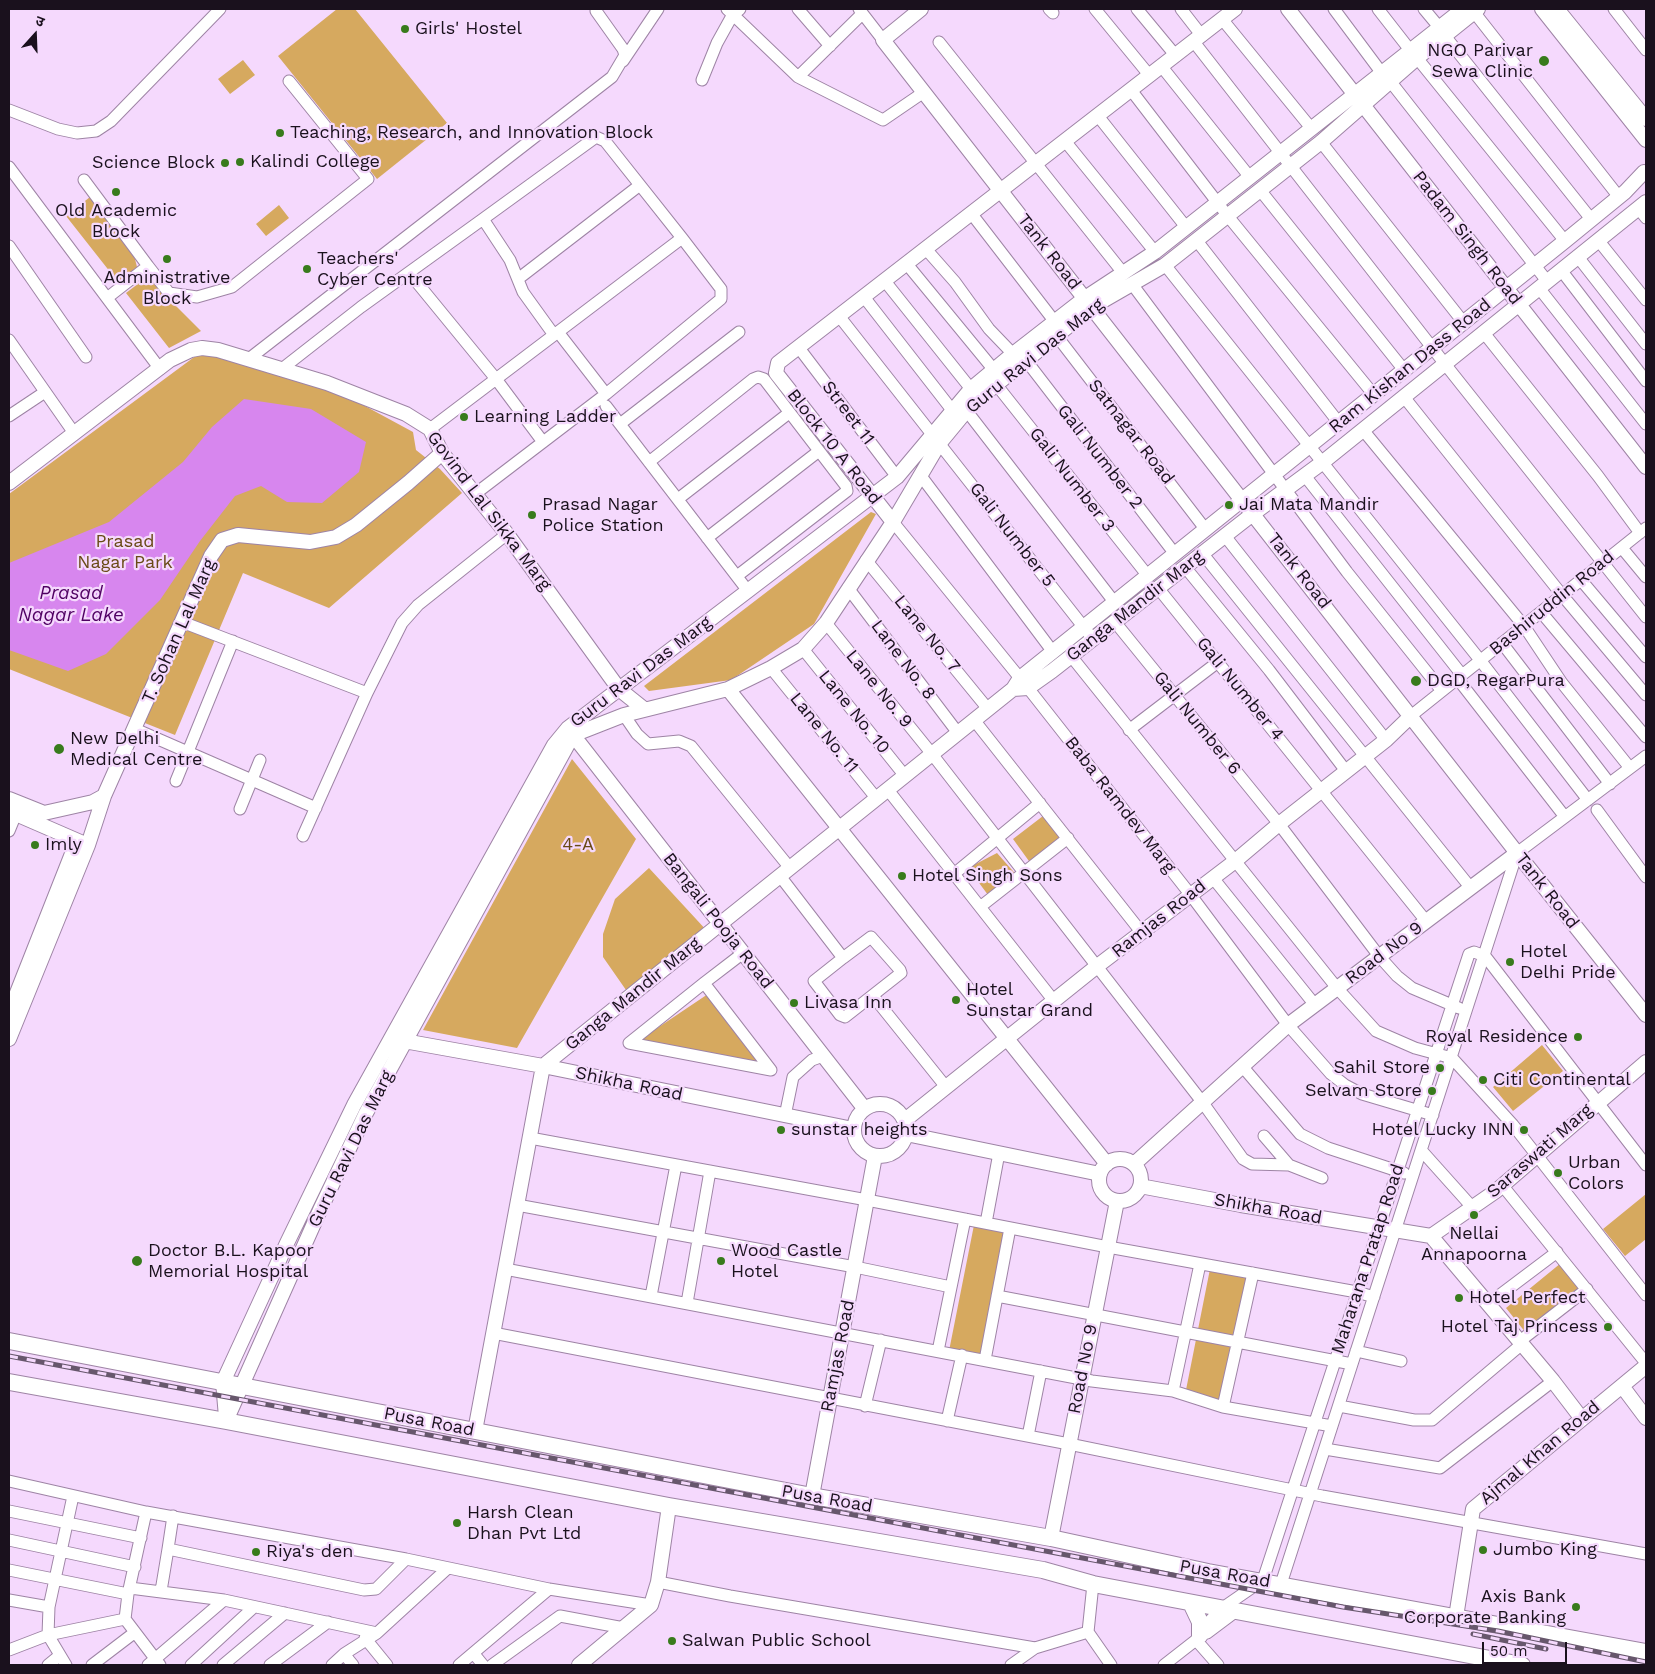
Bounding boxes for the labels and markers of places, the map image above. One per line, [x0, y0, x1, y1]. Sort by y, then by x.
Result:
place label: Girls' Hostel [415, 18, 522, 40]
marker: Girls' Hostel [399, 23, 411, 35]
place label: NGO Parivar Sewa Clinic [1427, 40, 1533, 82]
marker: NGO Parivar Sewa Clinic [1537, 54, 1551, 68]
place label: Teaching, Research, and Innovation Block [290, 122, 653, 144]
marker: Teaching, Research, and Innovation Block [274, 127, 286, 139]
place label: Kalindi College [250, 151, 380, 173]
place label: Science Block [92, 152, 215, 174]
marker: Kalindi College [234, 156, 246, 168]
marker: Science Block [219, 157, 231, 169]
marker: Old Academic Block [110, 186, 122, 198]
place label: Old Academic Block [55, 200, 177, 242]
place label: Teachers' Cyber Centre [317, 248, 433, 290]
marker: Administrative Block [161, 253, 173, 265]
marker: Teachers' Cyber Centre [301, 263, 313, 275]
place label: Administrative Block [104, 267, 230, 310]
place label: Learning Ladder [474, 406, 616, 428]
marker: Learning Ladder [458, 411, 470, 423]
place label: Prasad Nagar Police Station [542, 494, 664, 536]
place label: Jai Mata Mandir [1239, 494, 1379, 516]
marker: Jai Mata Mandir [1223, 499, 1235, 511]
marker: Prasad Nagar Police Station [526, 509, 538, 521]
place label: DGD, RegarPura [1427, 670, 1565, 692]
marker: DGD, RegarPura [1409, 674, 1423, 688]
place label: New Delhi Medical Centre [70, 728, 202, 771]
marker: New Delhi Medical Centre [52, 742, 66, 756]
place label: Imly [45, 834, 82, 856]
marker: Imly [29, 839, 41, 851]
place label: Hotel Singh Sons [912, 865, 1062, 887]
marker: Hotel Singh Sons [896, 870, 908, 882]
place label: Hotel Delhi Pride [1520, 941, 1616, 984]
marker: Hotel Delhi Pride [1504, 956, 1516, 968]
place label: Hotel Sunstar Grand [966, 979, 1093, 1022]
place label: Livasa Inn [804, 992, 892, 1014]
marker: Hotel Sunstar Grand [950, 994, 962, 1006]
marker: Livasa Inn [788, 997, 800, 1009]
place label: Royal Residence [1425, 1026, 1568, 1048]
marker: Royal Residence [1572, 1031, 1584, 1043]
place label: Sahil Store [1334, 1057, 1430, 1079]
marker: Sahil Store [1434, 1062, 1446, 1074]
place label: Citi Continental [1493, 1069, 1631, 1091]
marker: Citi Continental [1477, 1074, 1489, 1086]
place label: Selvam Store [1305, 1080, 1422, 1102]
marker: Selvam Store [1426, 1085, 1438, 1097]
place label: sunstar heights [791, 1119, 927, 1141]
place label: Hotel Lucky INN [1372, 1119, 1514, 1141]
marker: sunstar heights [775, 1124, 787, 1136]
marker: Hotel Lucky INN [1518, 1124, 1530, 1136]
place label: Urban Colors [1568, 1152, 1624, 1194]
marker: Urban Colors [1552, 1167, 1564, 1179]
marker: Nellai Annapoorna [1468, 1209, 1480, 1221]
place label: Nellai Annapoorna [1421, 1223, 1527, 1266]
place label: Doctor B.L. Kapoor Memorial Hospital [148, 1240, 314, 1282]
place label: Wood Castle Hotel [731, 1240, 842, 1282]
marker: Doctor B.L. Kapoor Memorial Hospital [130, 1254, 144, 1268]
marker: Wood Castle Hotel [715, 1255, 727, 1267]
place label: Hotel Perfect [1469, 1287, 1586, 1309]
marker: Hotel Perfect [1453, 1292, 1465, 1304]
place label: Hotel Taj Princess [1441, 1316, 1598, 1338]
marker: Hotel Taj Princess [1602, 1321, 1614, 1333]
place label: Harsh Clean Dhan Pvt Ltd [467, 1502, 581, 1545]
marker: Harsh Clean Dhan Pvt Ltd [451, 1517, 463, 1529]
place label: Jumbo King [1493, 1539, 1597, 1561]
place label: Riya's den [266, 1541, 353, 1563]
marker: Jumbo King [1477, 1544, 1489, 1556]
marker: Riya's den [250, 1546, 262, 1558]
place label: Axis Bank Corporate Banking [1404, 1586, 1566, 1628]
marker: Axis Bank Corporate Banking [1570, 1601, 1582, 1613]
place label: Salwan Public School [682, 1630, 871, 1652]
marker: Salwan Public School [666, 1635, 678, 1647]

